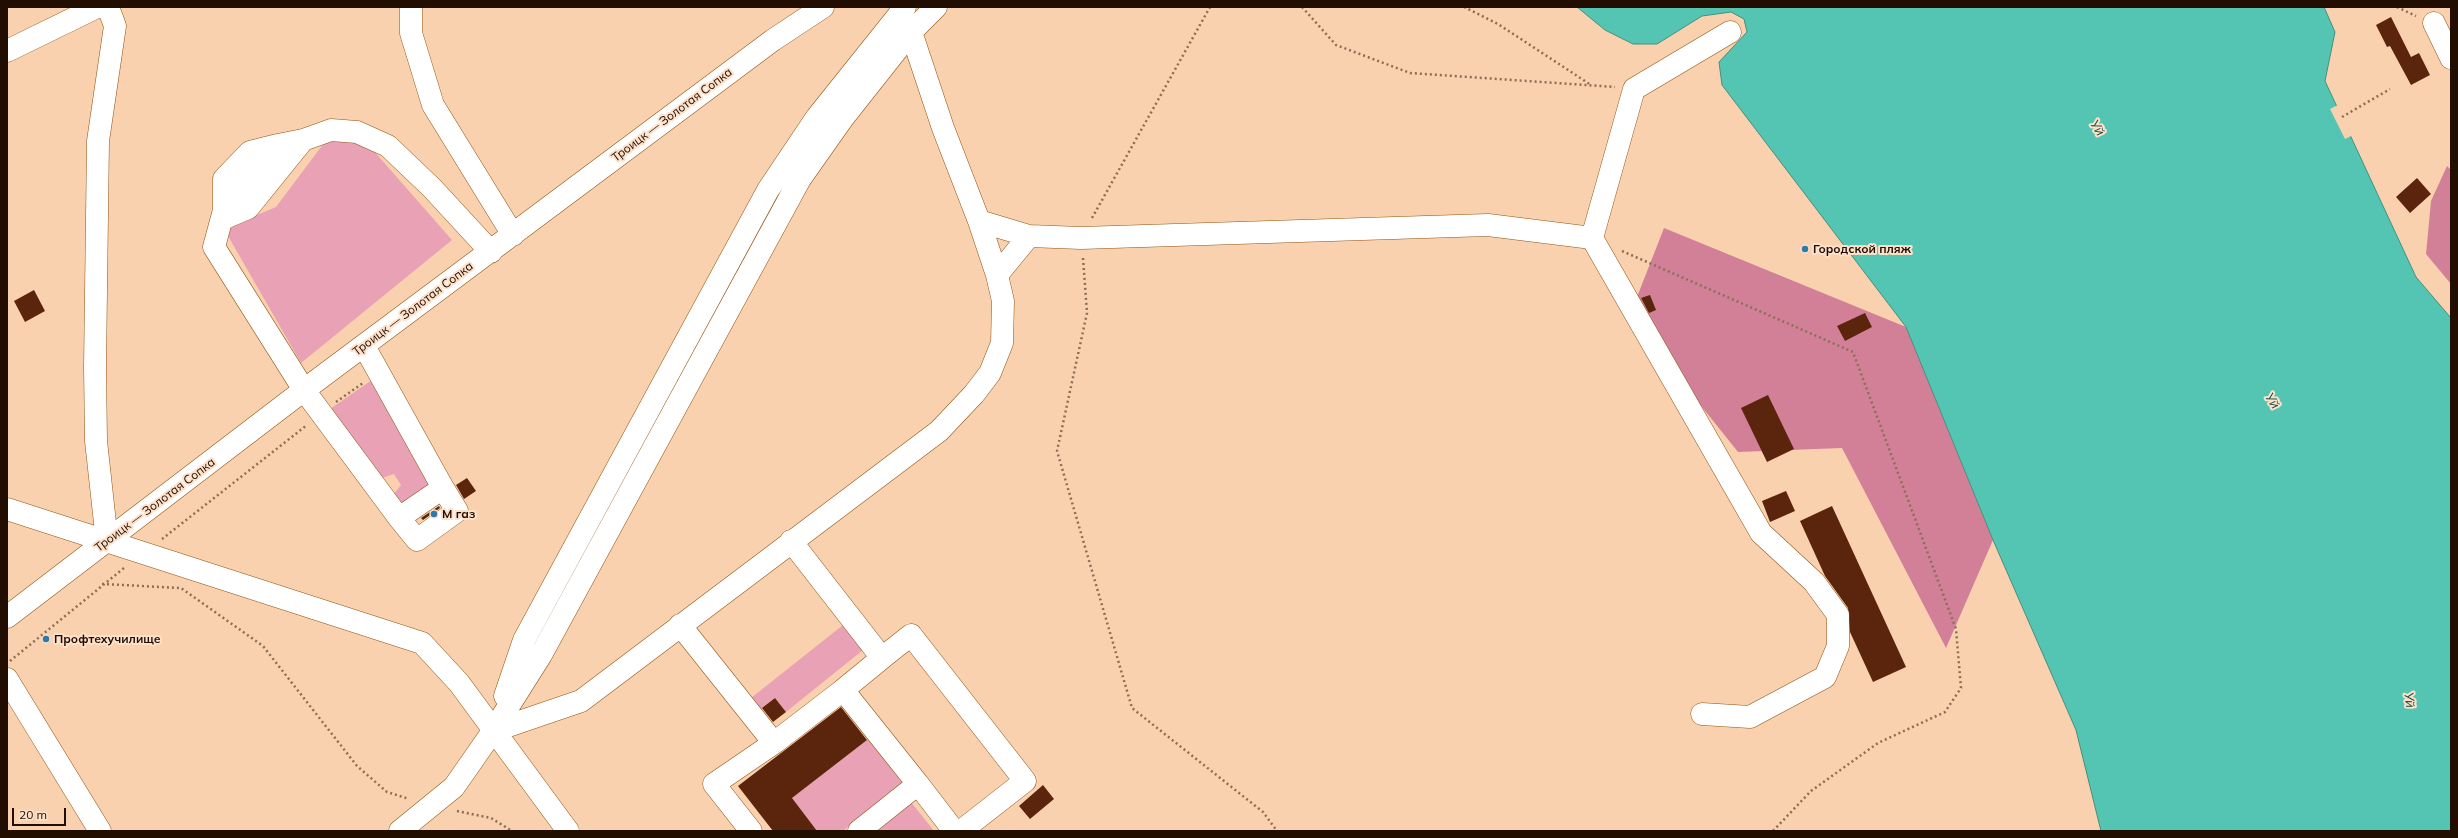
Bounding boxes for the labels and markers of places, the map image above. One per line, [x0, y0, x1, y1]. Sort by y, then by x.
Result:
place label: Городской пляж [1813, 242, 1911, 256]
marker: Городской пляж [1800, 244, 1810, 254]
place label: М газ [442, 507, 475, 521]
marker: М газ [429, 509, 439, 519]
place label: Профтехучилище [54, 632, 161, 646]
marker: Профтехучилище [41, 634, 51, 644]

